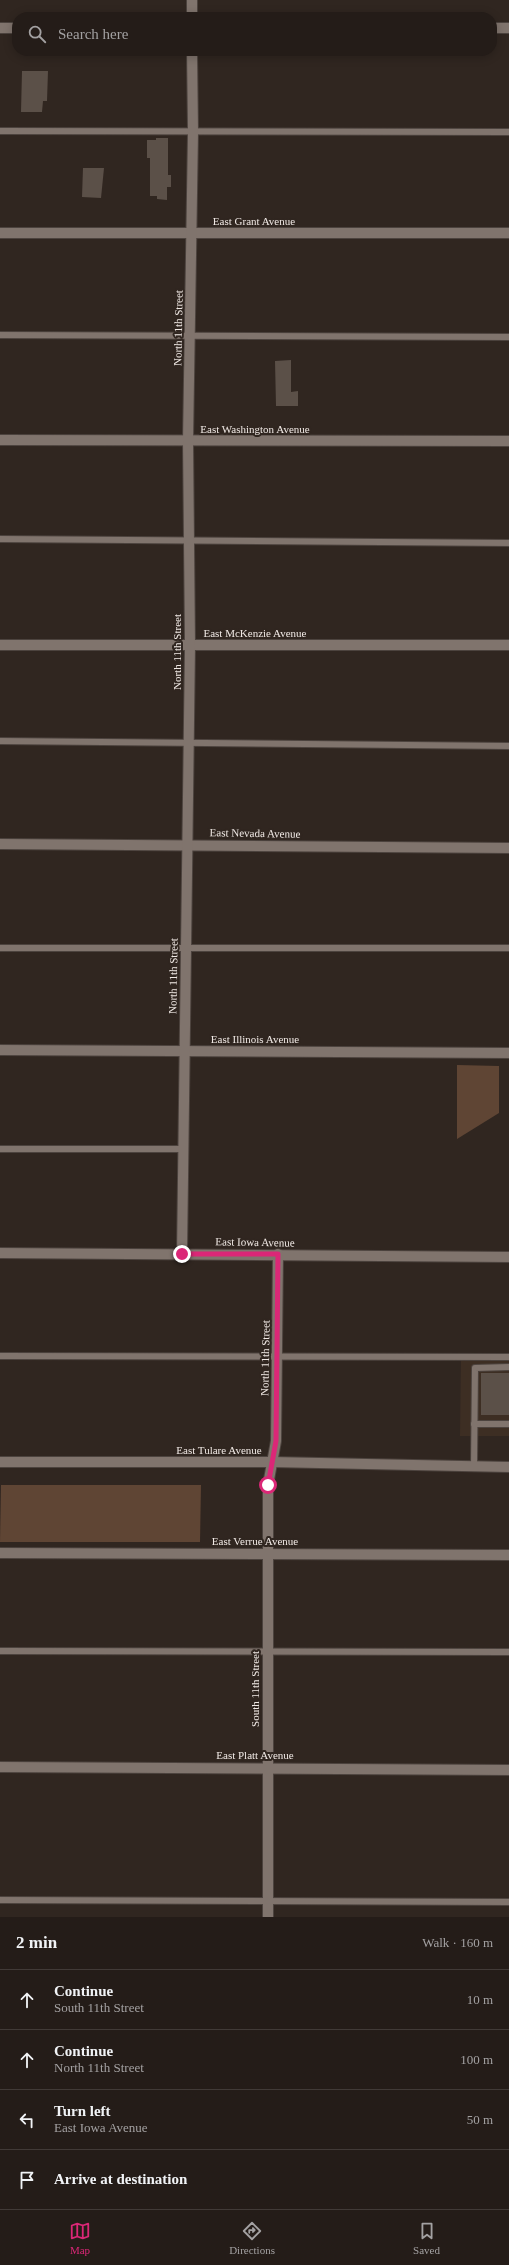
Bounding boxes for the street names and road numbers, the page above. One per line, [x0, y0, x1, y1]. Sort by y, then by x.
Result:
street label: East Grant Avenue [213, 215, 295, 227]
street label: North 11th Street [171, 290, 185, 366]
street label: East Washington Avenue [200, 423, 310, 435]
street label: North 11th Street [171, 614, 183, 690]
street label: East McKenzie Avenue [203, 627, 307, 639]
street label: East Nevada Avenue [209, 826, 301, 840]
street label: North 11th Street [166, 938, 180, 1014]
street label: East Illinois Avenue [211, 1033, 299, 1045]
street label: East Iowa Avenue [215, 1235, 295, 1249]
street label: North 11th Street [258, 1320, 272, 1396]
street label: East Tulare Avenue [176, 1444, 262, 1456]
street label: East Verrue Avenue [212, 1535, 298, 1547]
street label: South 11th Street [249, 1651, 261, 1727]
street label: East Platt Avenue [216, 1749, 294, 1761]

